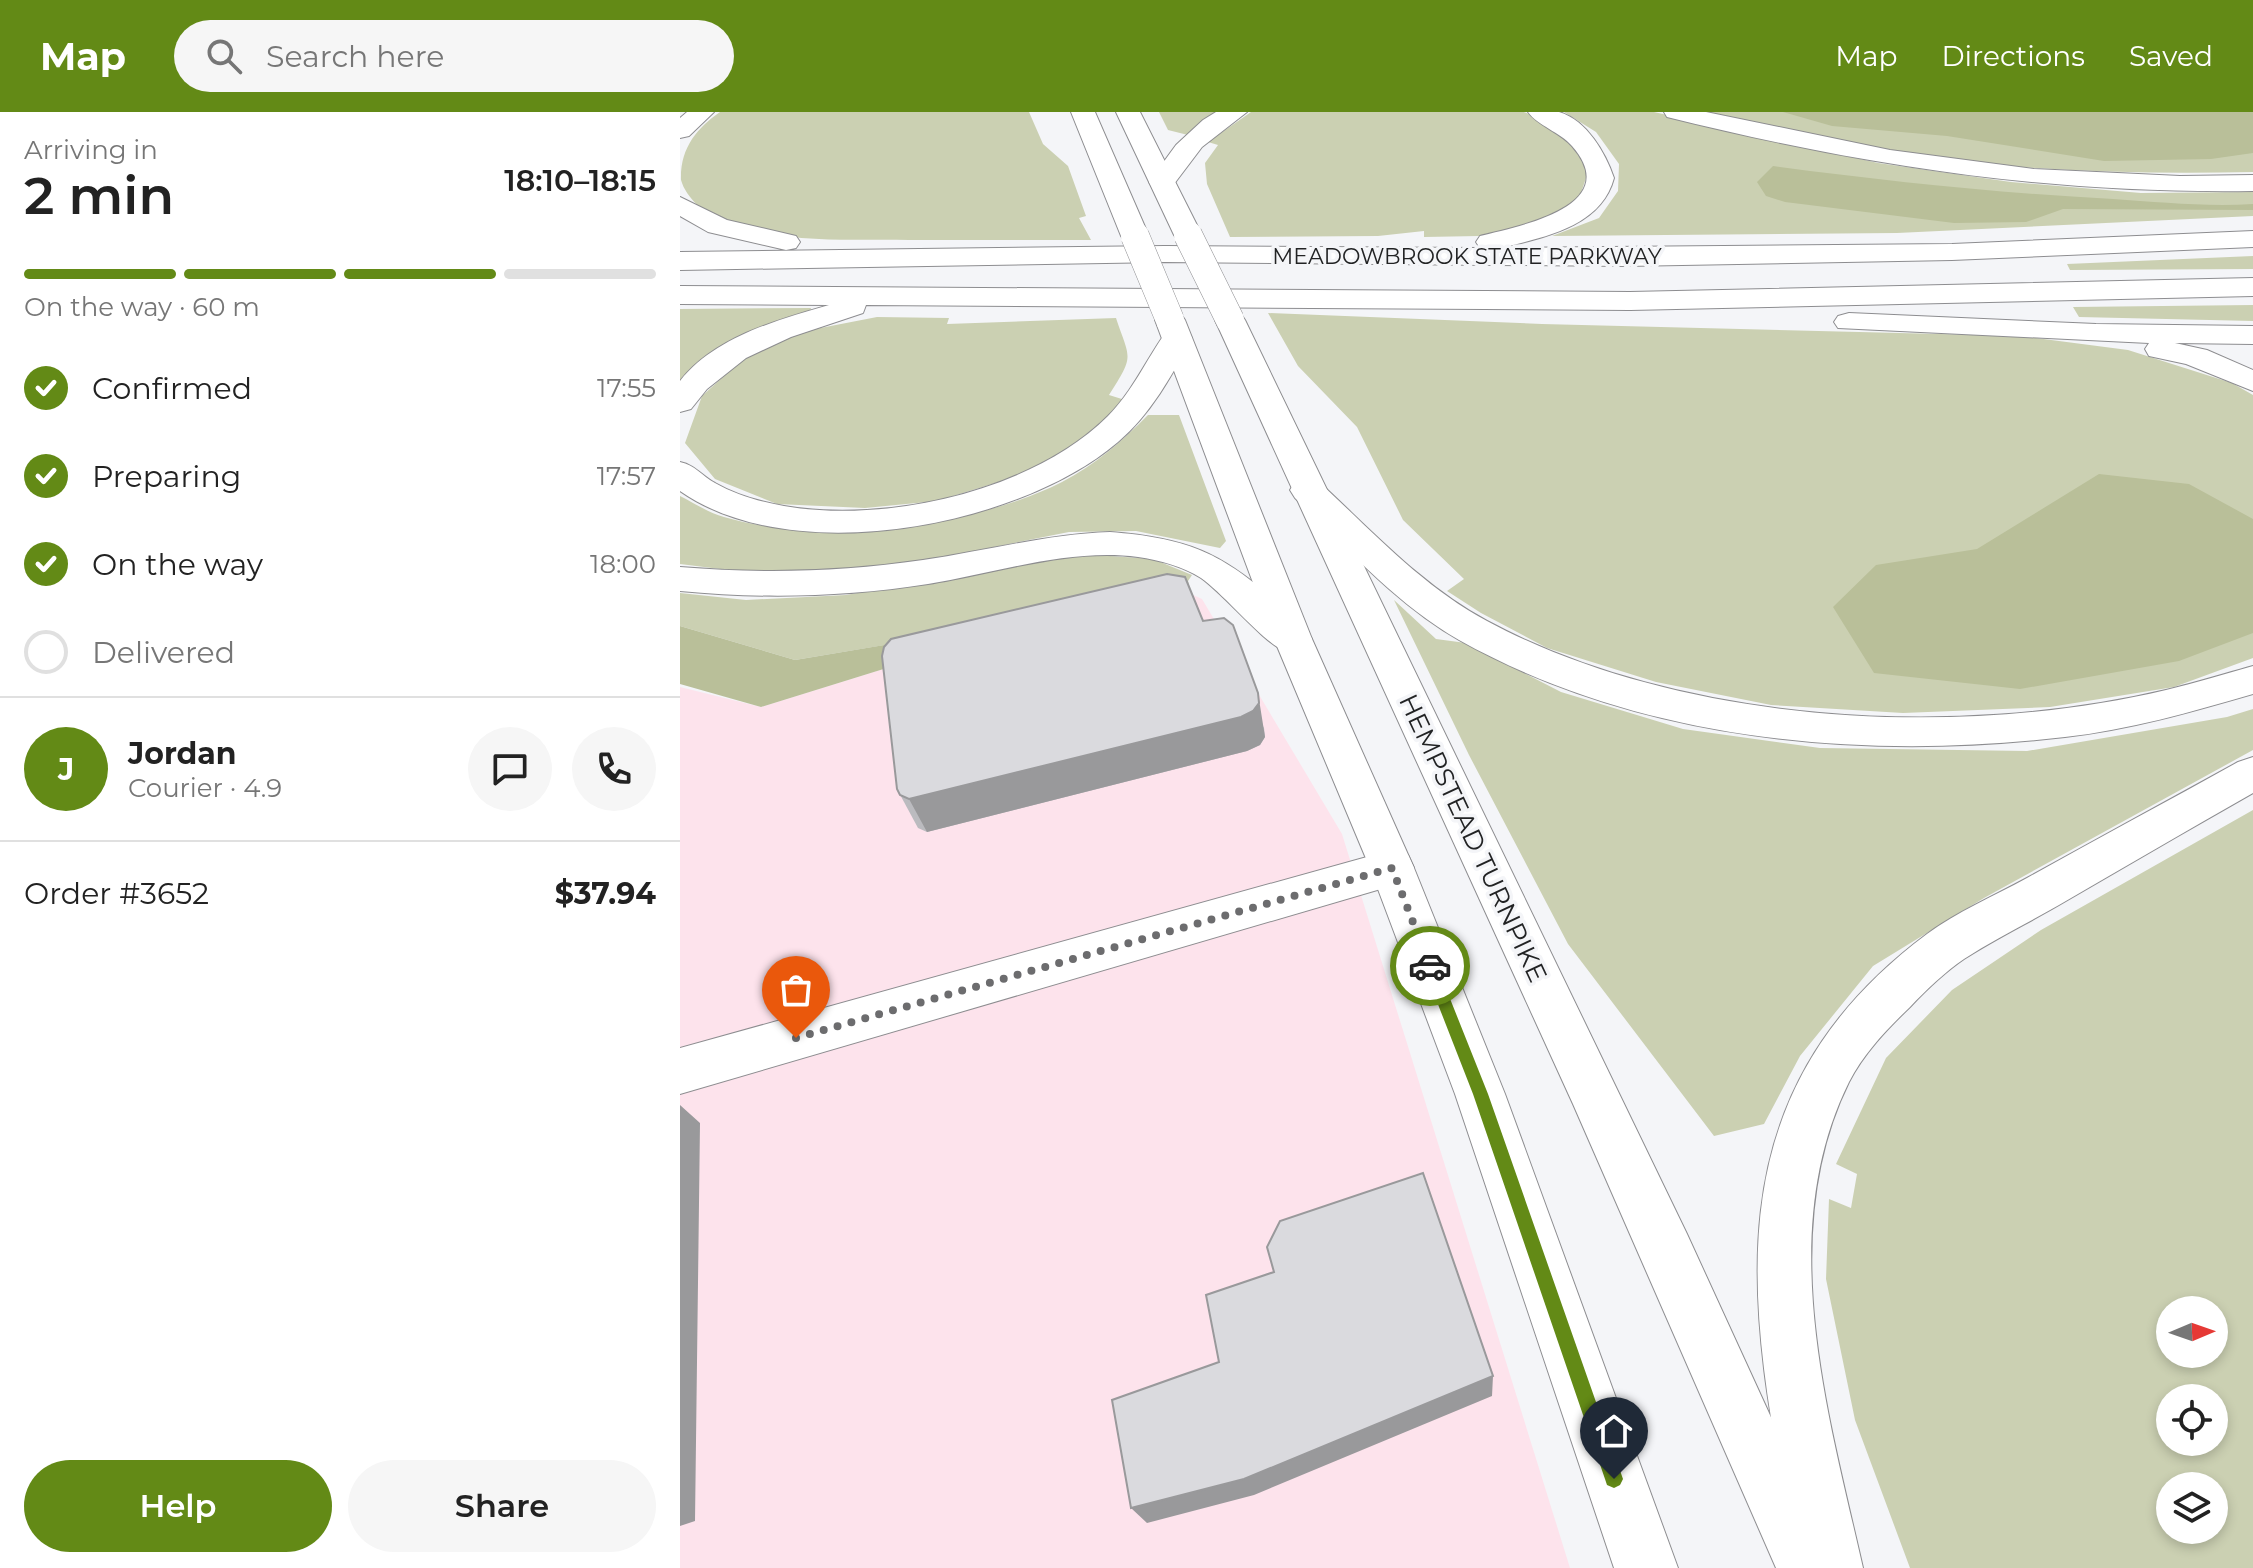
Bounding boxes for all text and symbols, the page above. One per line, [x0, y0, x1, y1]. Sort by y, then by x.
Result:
search box [174, 20, 734, 92]
text: Map [40, 33, 126, 80]
icon: search [202, 34, 246, 78]
text: Search here [266, 38, 444, 75]
text: Map [1835, 39, 1897, 73]
text: Directions [1941, 39, 2085, 73]
text: Saved [2129, 39, 2213, 73]
text: Arriving in [24, 134, 158, 166]
text: 18:10–18:15 [504, 162, 656, 199]
text: 2 min [24, 164, 174, 227]
street label: MEADOWBROOK STATE PARKWAY [1272, 243, 1662, 270]
text: On the way · 60 m [24, 291, 260, 323]
icon: check [24, 366, 68, 410]
text: Confirmed [92, 370, 252, 407]
text: 17:55 [597, 372, 656, 404]
icon: check [24, 454, 68, 498]
text: Preparing [92, 458, 241, 495]
text: 17:57 [597, 460, 656, 492]
icon: check [24, 542, 68, 586]
text: On the way [92, 546, 263, 583]
text: 18:00 [590, 548, 656, 580]
text: Delivered [92, 634, 235, 671]
street label: HEMPSTEAD TURNPIKE [1392, 689, 1554, 987]
button: chat [468, 727, 552, 811]
button: phone [572, 727, 656, 811]
text: Jordan [128, 735, 237, 772]
text: J [58, 751, 74, 788]
text: Courier · 4.9 [128, 772, 282, 804]
text: Order #3652 [24, 875, 209, 912]
text: $37.94 [555, 875, 656, 912]
courier [1390, 926, 1470, 1006]
icon: car [1408, 944, 1452, 988]
pin [762, 956, 830, 1038]
icon: bag [774, 968, 818, 1012]
north arrow [2156, 1296, 2228, 1368]
map controls [2156, 1296, 2228, 1544]
button: locate [2156, 1384, 2228, 1456]
pin [1580, 1397, 1648, 1479]
icon: home [1592, 1409, 1636, 1453]
button: Help [24, 1460, 332, 1552]
button: Share [348, 1460, 656, 1552]
button: layers [2156, 1472, 2228, 1544]

